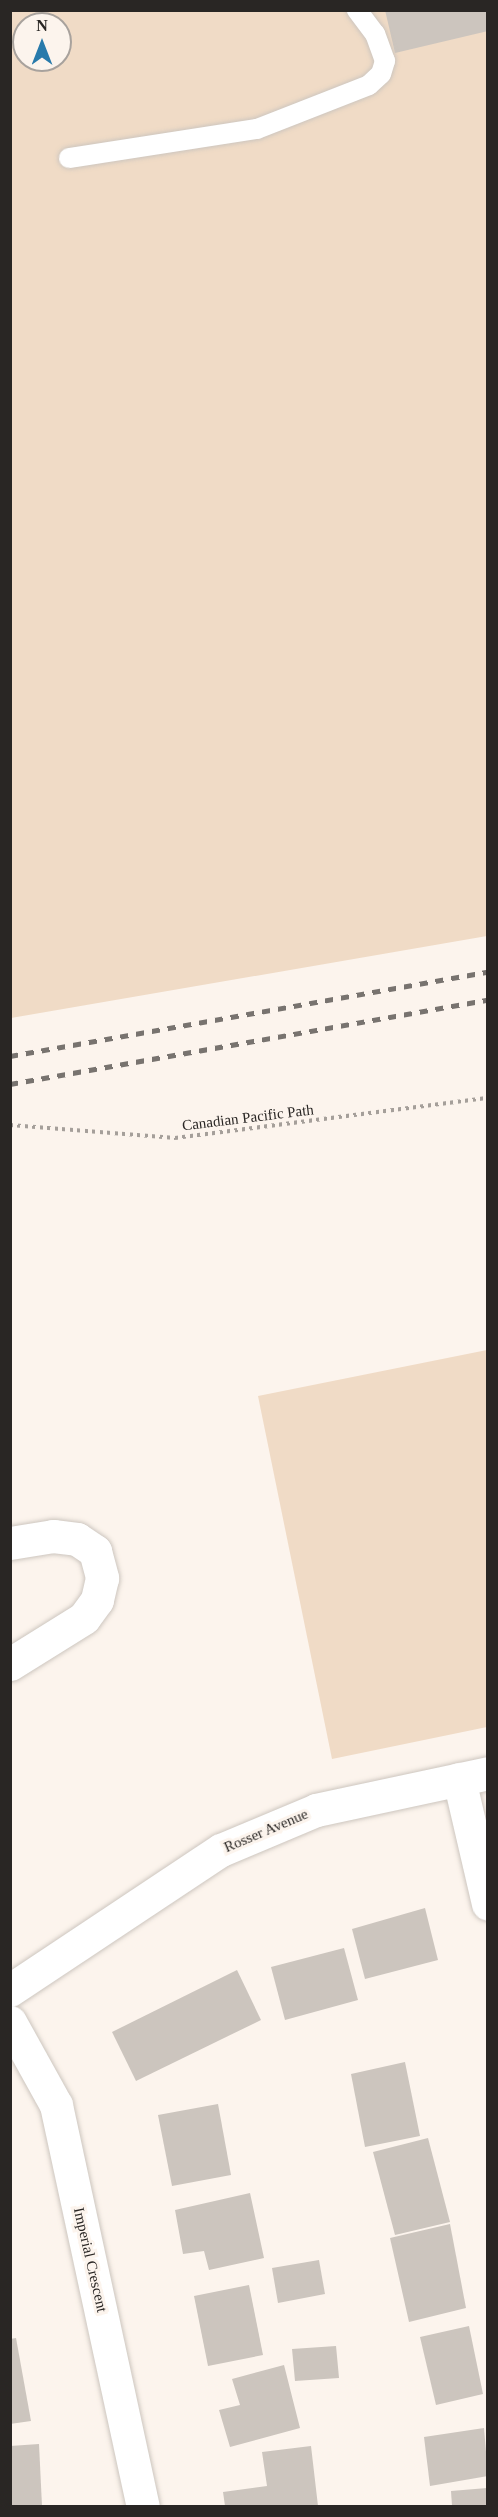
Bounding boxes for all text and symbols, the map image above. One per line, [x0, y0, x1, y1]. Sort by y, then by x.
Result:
north arrow [12, 12, 72, 72]
text: N [36, 17, 48, 34]
street label: Canadian Pacific Path [181, 1101, 315, 1135]
street label: Rosser Avenue [221, 1805, 311, 1857]
street label: Imperial Crescent [69, 2206, 111, 2314]

